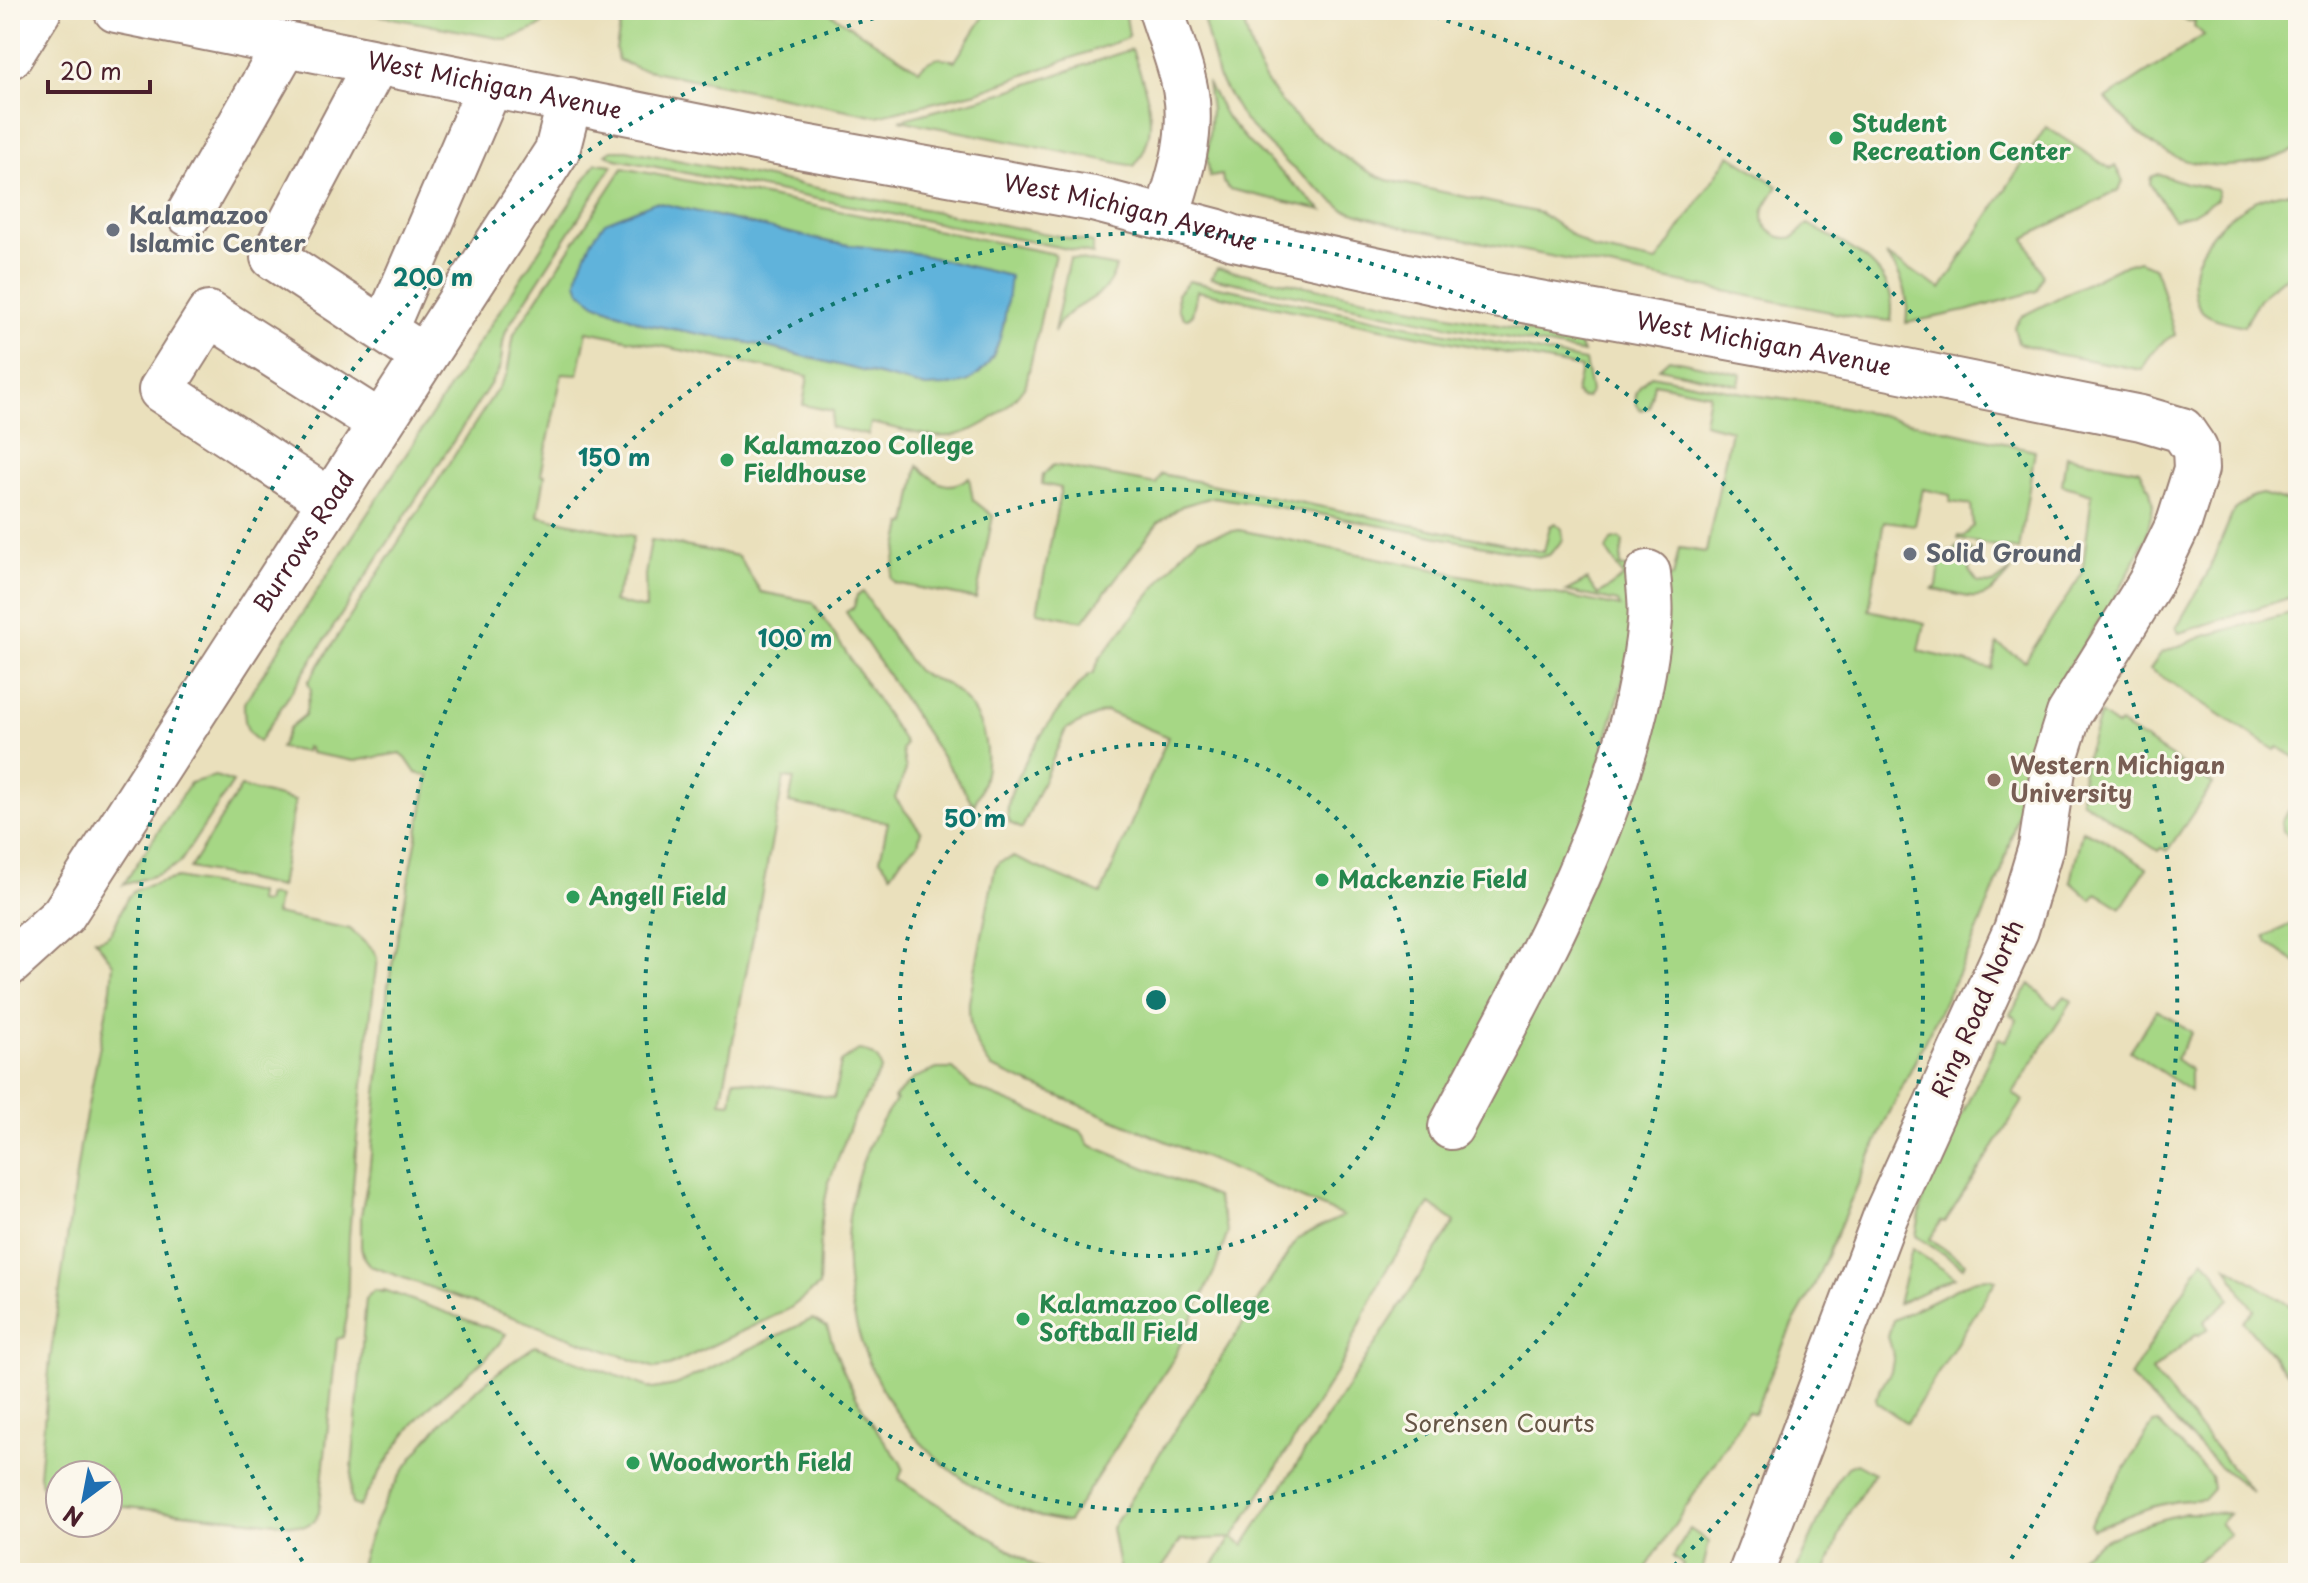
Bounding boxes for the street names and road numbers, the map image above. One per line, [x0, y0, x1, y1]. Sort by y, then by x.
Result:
street label: West Michigan Avenue [364, 41, 625, 127]
street label: West Michigan Avenue [1001, 163, 1260, 258]
street label: West Michigan Avenue [1634, 301, 1895, 384]
street label: Burrows Road [243, 462, 362, 619]
street label: Ring Road North [1921, 913, 2032, 1103]

